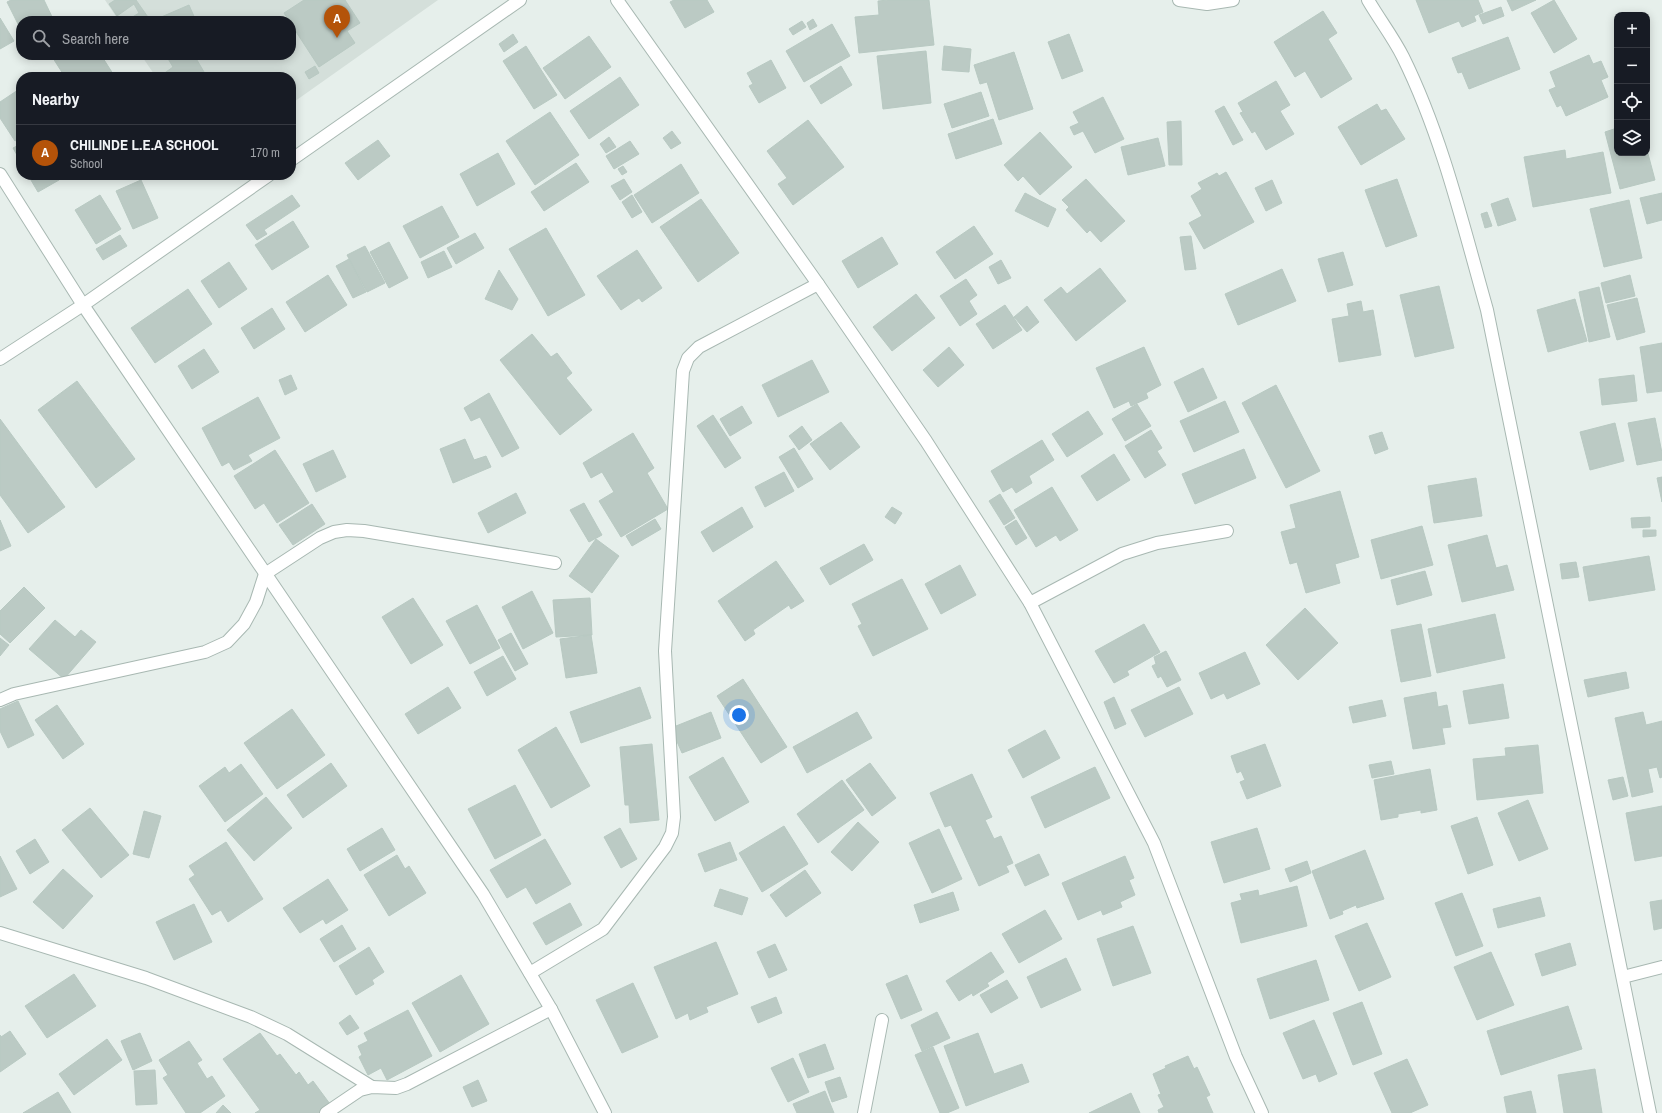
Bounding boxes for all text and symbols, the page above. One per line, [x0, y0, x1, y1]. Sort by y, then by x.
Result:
pin: A [324, 5, 350, 38]
map controls [1614, 12, 1650, 156]
button: + [1614, 12, 1650, 48]
search box [16, 16, 296, 60]
icon: search [30, 27, 52, 49]
text: Search here [62, 28, 129, 49]
button: − [1614, 48, 1650, 84]
button: locate [1614, 84, 1650, 120]
text: Nearby [32, 87, 79, 110]
button: layers [1614, 120, 1650, 156]
text: CHILINDE L.E.A SCHOOL [70, 134, 219, 155]
text: A [41, 144, 49, 161]
text: 170 m [250, 144, 280, 161]
text: School [70, 155, 103, 172]
your location [729, 705, 749, 725]

